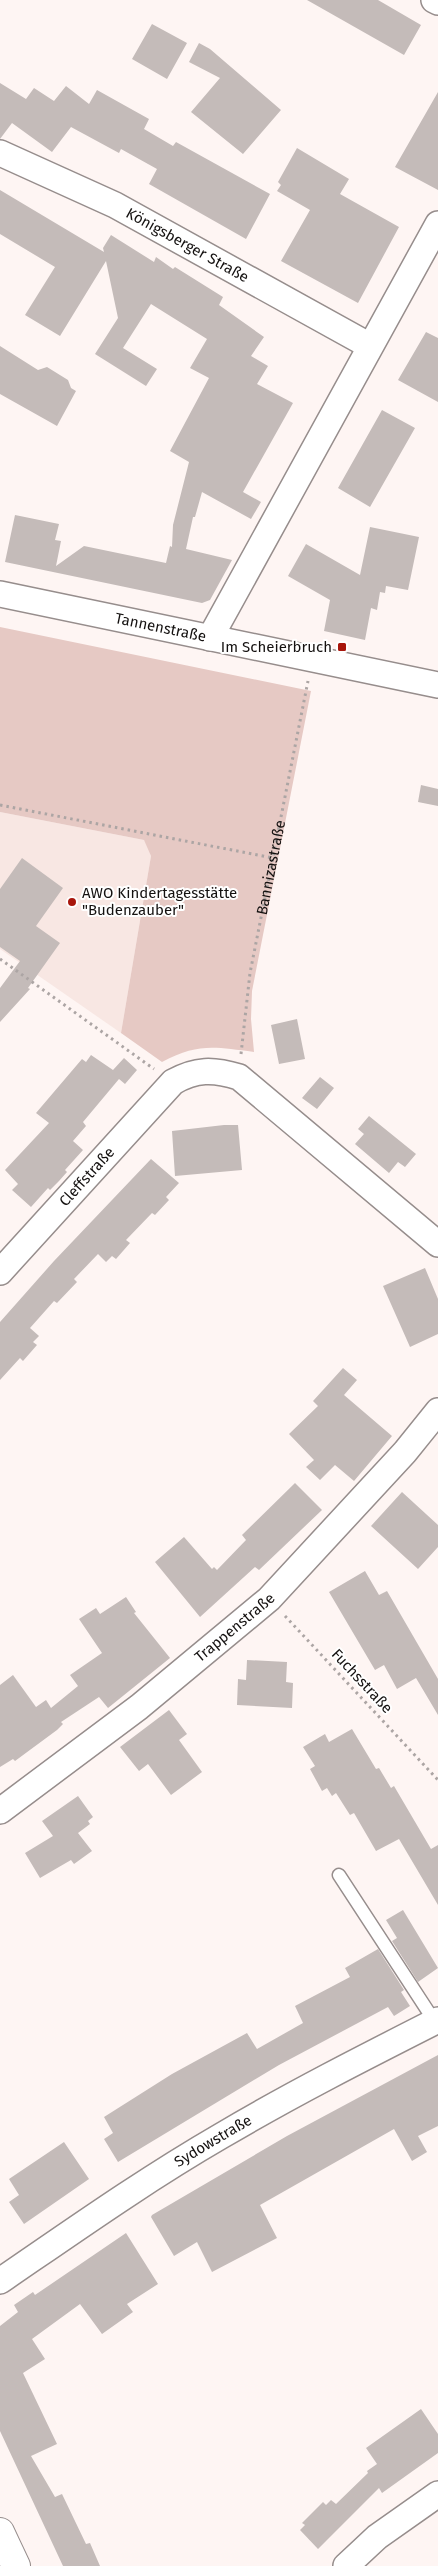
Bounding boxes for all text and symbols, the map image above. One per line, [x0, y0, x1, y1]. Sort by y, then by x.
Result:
street label: Königsberger Straße [123, 204, 252, 286]
street label: Tannenstraße [113, 609, 208, 646]
place label: Im Scheierbruch [221, 638, 332, 656]
marker: Im Scheierbruch [336, 641, 348, 653]
street label: Bannizastraße [253, 819, 289, 917]
place label: AWO Kindertagesstätte "Budenzauber" [82, 884, 237, 919]
marker: AWO Kindertagesstätte "Budenzauber" [66, 896, 78, 908]
street label: Cleffstraße [55, 1143, 118, 1210]
street label: Trappenstraße [191, 1589, 279, 1666]
street label: Fuchsstraße [328, 1645, 396, 1717]
street label: Sydowstraße [171, 2111, 255, 2171]

